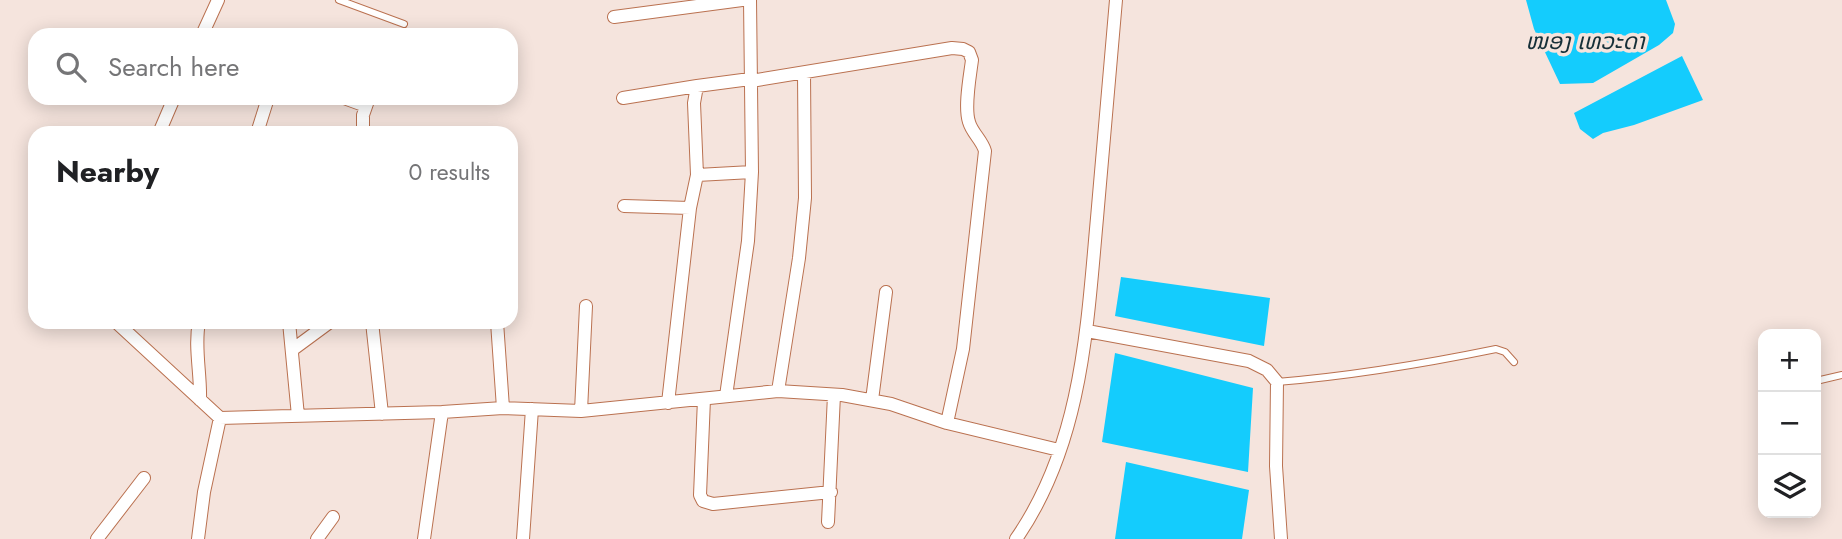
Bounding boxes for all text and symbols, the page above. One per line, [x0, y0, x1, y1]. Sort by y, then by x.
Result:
water label: ໜອງ ເທວະດາ [1525, 24, 1646, 58]
search box [28, 28, 518, 105]
icon: search [52, 48, 90, 86]
text: Search here [108, 48, 240, 86]
text: Nearby [56, 150, 159, 193]
text: 0 results [408, 155, 490, 189]
map controls [1758, 329, 1821, 518]
button: + [1758, 329, 1821, 392]
button: − [1758, 392, 1821, 455]
button: layers [1758, 455, 1821, 518]

